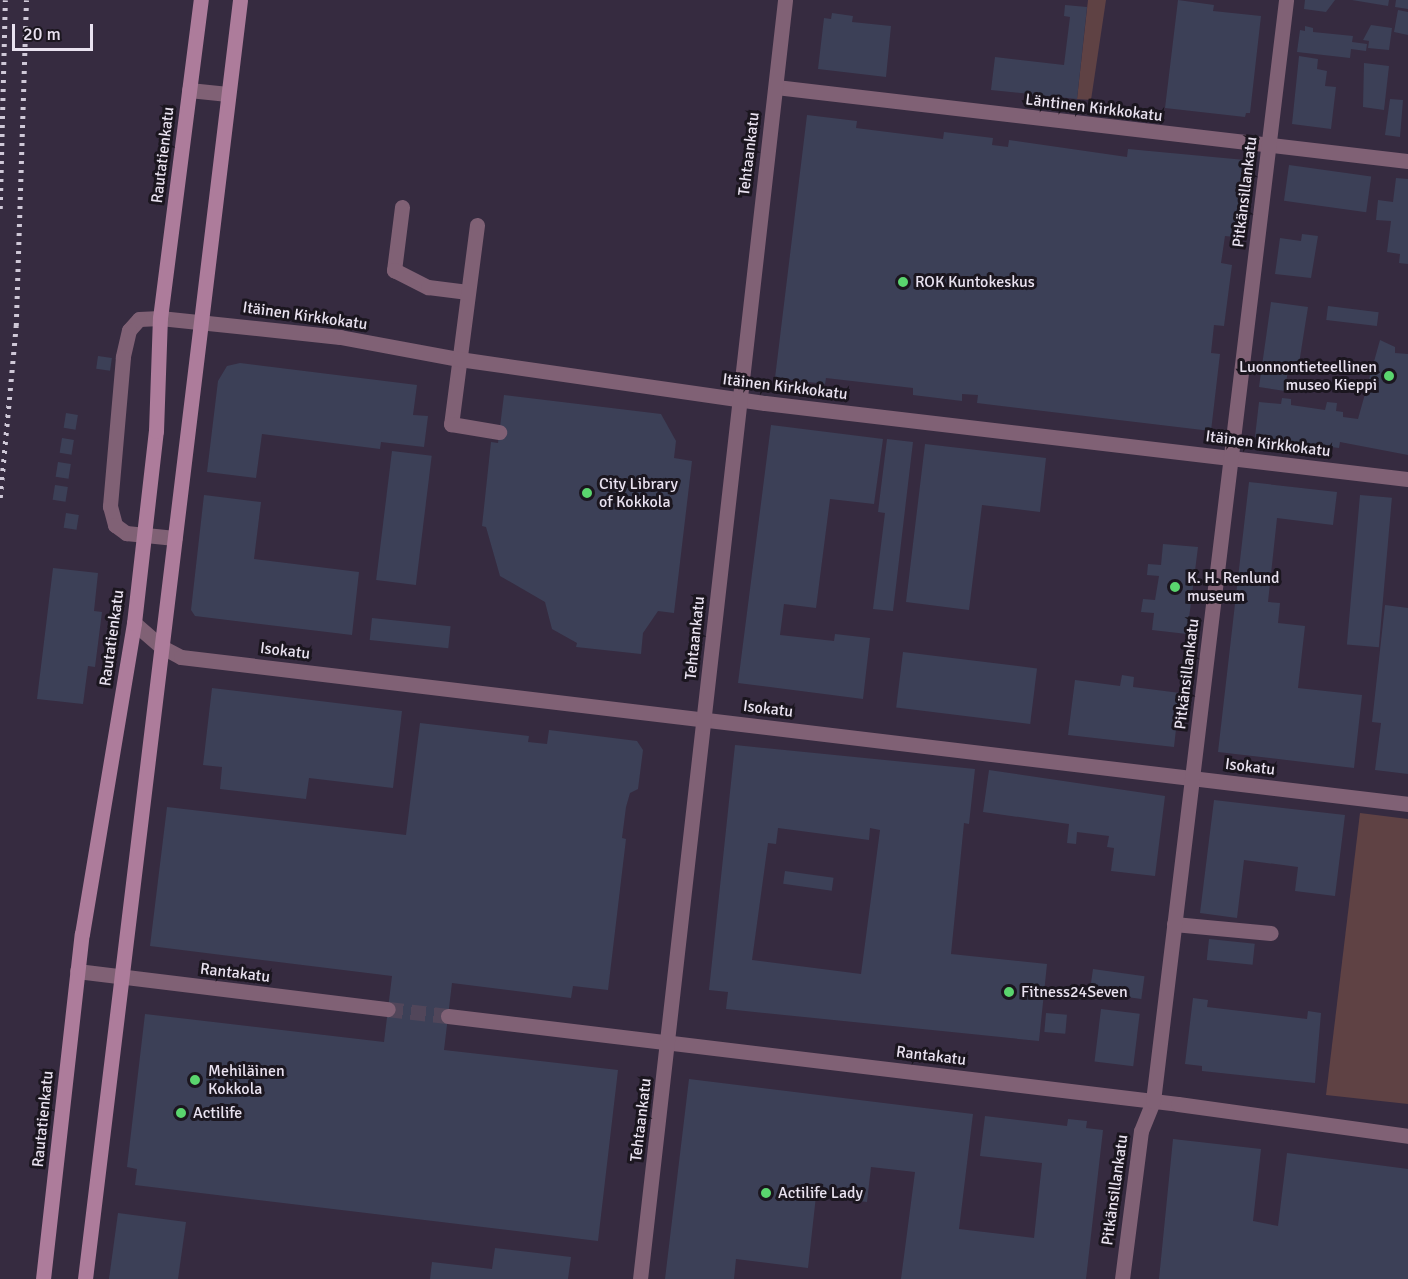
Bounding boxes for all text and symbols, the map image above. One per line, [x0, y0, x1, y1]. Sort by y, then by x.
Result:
scale bar [15, 12, 96, 50]
text: 20 m [23, 23, 61, 45]
street label: Läntinen Kirkkokatu [1024, 90, 1164, 126]
street label: Rautatienkatu [148, 106, 178, 204]
street label: Tehtaankatu [734, 111, 764, 197]
street label: Pitkänsillankatu [1229, 135, 1261, 249]
place label: ROK Kuntokeskus [915, 272, 1035, 292]
marker: ROK Kuntokeskus [896, 275, 910, 289]
street label: Itäinen Kirkkokatu [241, 298, 369, 334]
place label: Luonnontieteellinen museo Kieppi [1239, 357, 1377, 395]
marker: Luonnontieteellinen museo Kieppi [1382, 369, 1396, 383]
street label: Itäinen Kirkkokatu [721, 370, 849, 404]
street label: Itäinen Kirkkokatu [1204, 427, 1332, 461]
place label: City Library of Kokkola [599, 474, 678, 512]
marker: City Library of Kokkola [580, 486, 594, 500]
place label: K. H. Renlund museum [1187, 568, 1279, 606]
marker: K. H. Renlund museum [1168, 580, 1182, 594]
street label: Rautatienkatu [96, 589, 128, 687]
street label: Tehtaankatu [681, 595, 709, 681]
street label: Pitkänsillankatu [1171, 617, 1203, 731]
street label: Isokatu [259, 638, 311, 664]
street label: Isokatu [742, 696, 794, 722]
street label: Isokatu [1224, 754, 1276, 780]
street label: Rantakatu [199, 959, 271, 987]
place label: Fitness24Seven [1021, 982, 1128, 1002]
marker: Fitness24Seven [1002, 985, 1016, 999]
street label: Rantakatu [895, 1042, 967, 1070]
place label: Mehiläinen Kokkola [208, 1061, 285, 1099]
street label: Rautatienkatu [28, 1070, 58, 1168]
marker: Mehiläinen Kokkola [186, 1071, 204, 1089]
street label: Tehtaankatu [626, 1077, 656, 1163]
place label: Actilife [193, 1103, 242, 1123]
marker: Actilife [174, 1106, 188, 1120]
street label: Pitkänsillankatu [1098, 1133, 1132, 1247]
place label: Actilife Lady [778, 1183, 863, 1203]
marker: Actilife Lady [759, 1186, 773, 1200]

